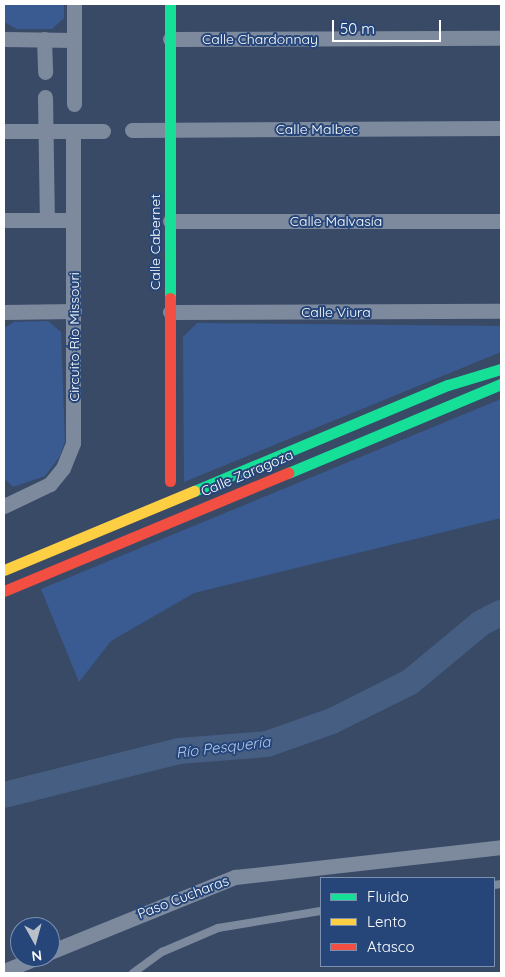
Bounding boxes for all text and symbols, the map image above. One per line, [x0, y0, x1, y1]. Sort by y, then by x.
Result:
scale bar [335, 10, 444, 42]
text: 50 m [340, 19, 375, 38]
street label: Calle Chardonnay [202, 31, 318, 47]
street label: Calle Malbec [276, 121, 358, 137]
street label: Calle Cabernet [147, 194, 163, 290]
street label: Calle Malvasía [290, 213, 382, 229]
street label: Circuito Río Missouri [66, 272, 82, 402]
street label: Calle Viura [301, 304, 371, 320]
street label: Calle Zaragoza [198, 446, 296, 500]
water label: Río Pesquería [175, 732, 271, 762]
street label: Paso Cucharas [135, 872, 231, 922]
legend [320, 877, 495, 967]
text: Fluido [367, 887, 409, 906]
text: Lento [367, 912, 406, 931]
north arrow [10, 917, 60, 967]
text: Atasco [367, 937, 415, 956]
text: N [31, 946, 43, 965]

